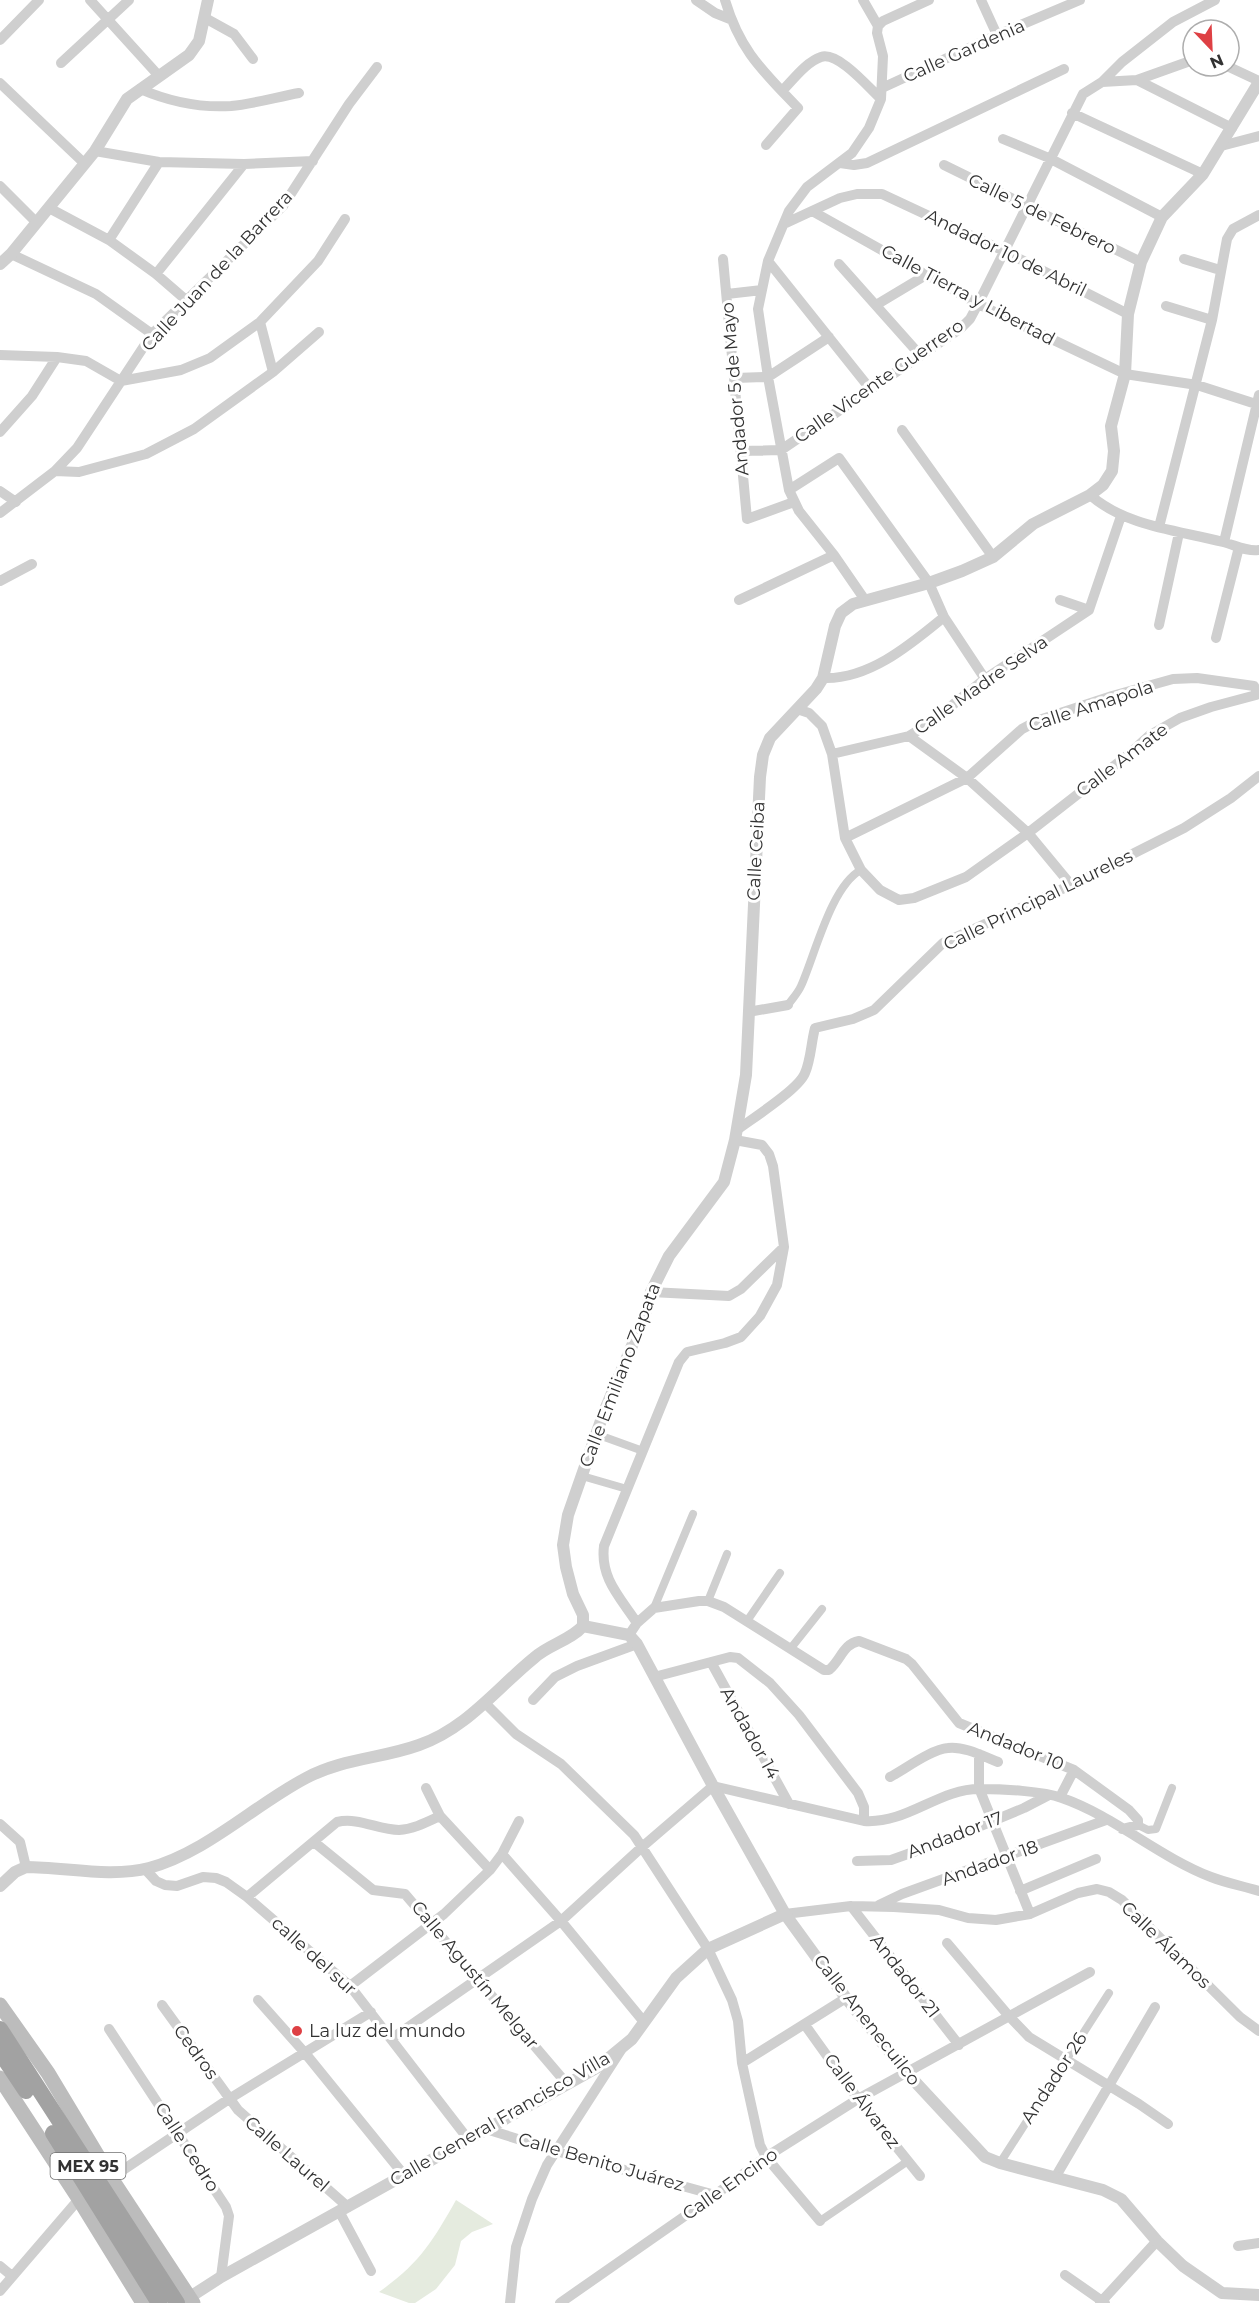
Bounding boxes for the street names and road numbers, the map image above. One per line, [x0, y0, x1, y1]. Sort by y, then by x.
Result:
street label: Calle Gardenia [900, 14, 1028, 88]
street label: Calle 5 de Febrero [965, 169, 1119, 259]
street label: Calle Juan de la Barrera [137, 186, 297, 356]
street label: Andador 10 de Abril [922, 205, 1090, 301]
street label: Calle Tierra y Libertad [877, 240, 1059, 350]
street label: Andador 5 de Mayo [716, 301, 754, 477]
street label: Calle Vicente Guerrero [790, 314, 968, 448]
street label: Calle Madre Selva [910, 631, 1052, 739]
street label: Calle Amapola [1026, 675, 1156, 737]
street label: Calle Amate [1072, 718, 1172, 802]
street label: Calle Ceiba [742, 801, 770, 901]
street label: Calle Principal Laureles [940, 844, 1136, 955]
street label: Calle Emiliano Zapata [575, 1280, 665, 1470]
street label: Andador 14 [716, 1683, 784, 1783]
street label: Andador 10 [965, 1717, 1067, 1775]
street label: Andador 17 [904, 1807, 1006, 1863]
street label: Andador 18 [939, 1835, 1041, 1891]
street label: Calle Agustín Melgar [407, 1896, 543, 2054]
street label: Calle Álamos [1117, 1897, 1216, 1993]
street label: calle del sur [267, 1912, 361, 2000]
street label: Andador 21 [866, 1930, 944, 2022]
street label: Calle Anenecuilco [809, 1950, 925, 2090]
street label: Cedros [169, 2020, 223, 2084]
street label: Andador 26 [1016, 2028, 1092, 2128]
street label: Calle General Francisco Villa [386, 2047, 614, 2191]
street label: Calle Álvarez [819, 2049, 905, 2153]
street label: Calle Cedro [150, 2098, 224, 2196]
street label: Calle Laurel [240, 2111, 334, 2197]
street label: Calle Benito Juárez [516, 2128, 686, 2196]
street label: Calle Encino [678, 2143, 782, 2225]
road number: MEX 95 [50, 2153, 125, 2179]

